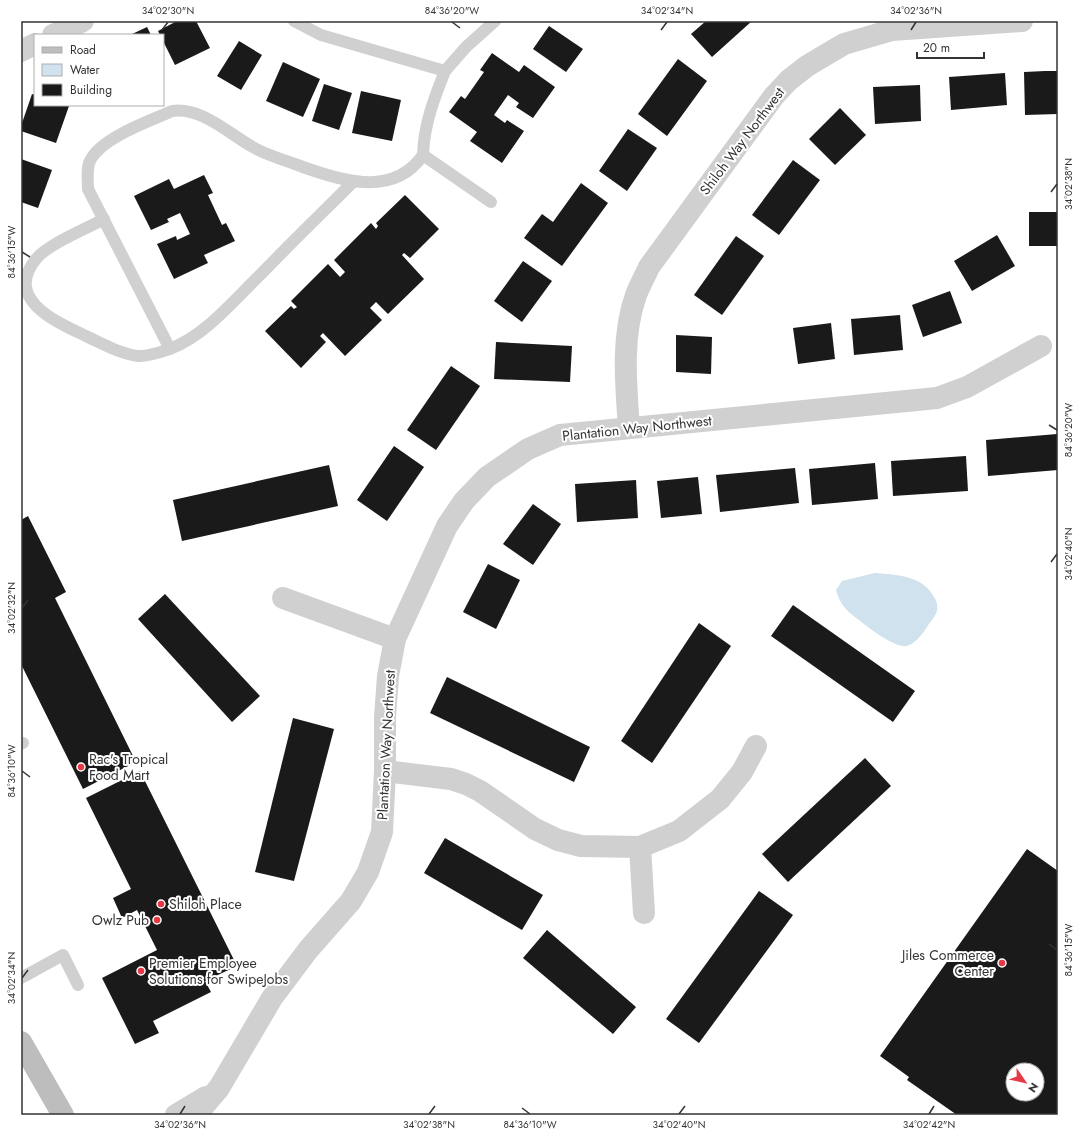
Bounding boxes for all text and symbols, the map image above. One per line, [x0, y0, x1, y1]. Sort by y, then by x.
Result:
text: 34°02'30"N [142, 3, 194, 18]
text: 84°36'20"W [425, 3, 479, 18]
text: 34°02'34"N [641, 3, 693, 18]
text: 34°02'36"N [890, 3, 942, 18]
legend [34, 34, 164, 106]
scale bar [917, 34, 984, 60]
text: 20 m [923, 39, 950, 57]
text: Road [70, 41, 96, 59]
text: Water [70, 61, 101, 79]
text: Building [70, 81, 112, 99]
street label: Shiloh Way Northwest [695, 83, 789, 199]
text: 34°02'38"N [1061, 158, 1076, 210]
text: 84°36'15"W [4, 225, 19, 278]
text: 84°36'20"W [1061, 403, 1076, 457]
street label: Plantation Way Northwest [561, 410, 713, 446]
text: 34°02'40"N [1061, 528, 1076, 580]
text: 34°02'32"N [4, 582, 19, 634]
street label: Plantation Way Northwest [372, 669, 400, 821]
text: 84°36'10"W [4, 744, 19, 798]
place label: Rac's Tropical Food Mart [89, 749, 168, 785]
marker: Rac's Tropical Food Mart [76, 762, 86, 772]
place label: Shiloh Place [169, 894, 242, 914]
marker: Shiloh Place [156, 899, 166, 909]
place label: Owlz Pub [92, 910, 149, 930]
marker: Owlz Pub [152, 915, 162, 925]
text: 84°36'15"W [1061, 923, 1076, 976]
place label: Jiles Commerce Center [900, 945, 994, 981]
text: 34°02'34"N [4, 952, 19, 1004]
place label: Premier Employee Solutions for SwipeJobs [149, 953, 288, 989]
marker: Jiles Commerce Center [997, 958, 1007, 968]
marker: Premier Employee Solutions for SwipeJobs [136, 966, 146, 976]
north arrow [1005, 1062, 1045, 1102]
text: N [1024, 1079, 1042, 1096]
text: 34°02'36"N [154, 1117, 206, 1132]
text: 34°02'38"N [403, 1117, 455, 1132]
text: 84°36'10"W [503, 1117, 557, 1132]
text: 34°02'40"N [653, 1117, 705, 1132]
text: 34°02'42"N [903, 1117, 955, 1132]

